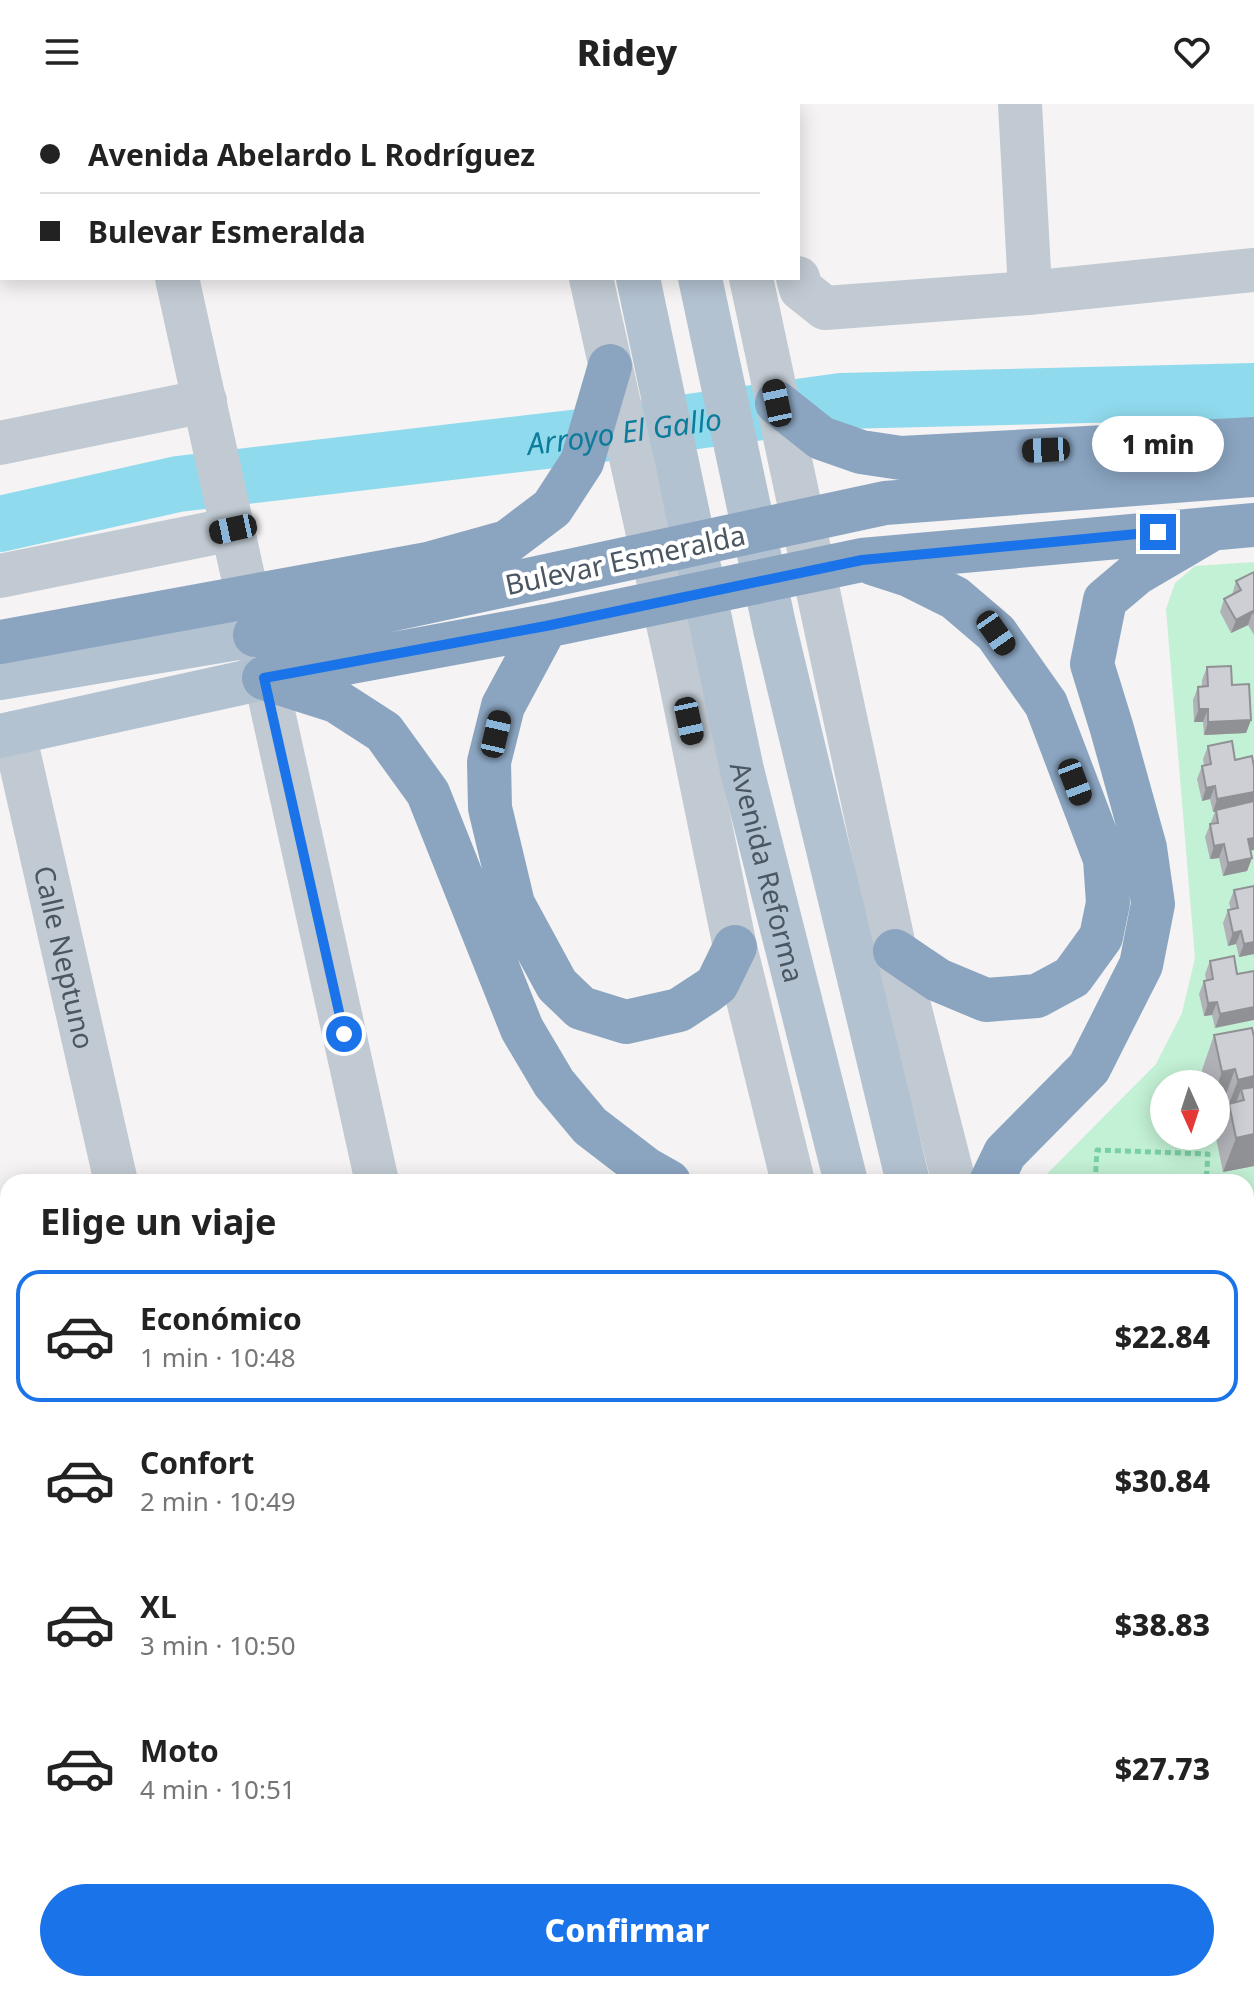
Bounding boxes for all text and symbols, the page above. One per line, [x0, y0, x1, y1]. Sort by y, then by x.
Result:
text: Ridey [577, 28, 677, 77]
icon: menu [40, 30, 84, 74]
icon: heart [1170, 30, 1214, 74]
text: Avenida Abelardo L Rodríguez [88, 134, 535, 175]
text: Bulevar Esmeralda [88, 211, 366, 252]
car [760, 377, 794, 429]
water label: Arroyo El Gallo [523, 397, 724, 464]
callout: 1 min [1092, 416, 1224, 472]
text: 1 min [1122, 426, 1194, 462]
car [1021, 437, 1071, 463]
car [207, 512, 259, 546]
route end [1140, 514, 1176, 550]
street label: Bulevar Esmeralda [501, 515, 749, 603]
car [972, 606, 1020, 660]
car [672, 695, 706, 747]
car [479, 708, 513, 760]
car [1055, 755, 1095, 809]
street label: Avenida Reforma [722, 758, 814, 986]
street label: Calle Neptuno [26, 862, 104, 1053]
route start [326, 1016, 362, 1052]
north arrow [1150, 1070, 1230, 1150]
map controls [1150, 1070, 1230, 1150]
text: Elige un viaje [40, 1197, 277, 1246]
text: Económico [140, 1298, 302, 1339]
icon: car [44, 1300, 116, 1372]
text: $22.84 [1115, 1316, 1210, 1357]
text: 1 min · 10:48 [140, 1339, 296, 1375]
text: Confort [140, 1442, 254, 1483]
icon: car [44, 1444, 116, 1516]
text: $30.84 [1115, 1460, 1210, 1501]
text: 2 min · 10:49 [140, 1483, 296, 1519]
text: XL [140, 1586, 177, 1627]
icon: car [44, 1588, 116, 1660]
text: $38.83 [1115, 1604, 1210, 1645]
text: 3 min · 10:50 [140, 1627, 296, 1663]
text: Moto [140, 1730, 219, 1771]
icon: car [44, 1732, 116, 1804]
text: $27.73 [1115, 1748, 1210, 1789]
text: 4 min · 10:51 [140, 1771, 296, 1807]
button: Confirmar [40, 1884, 1214, 1976]

